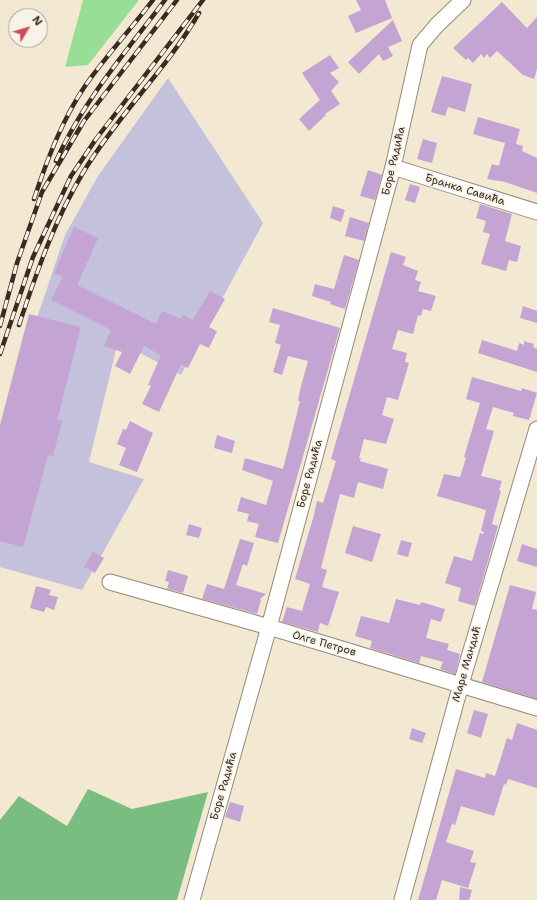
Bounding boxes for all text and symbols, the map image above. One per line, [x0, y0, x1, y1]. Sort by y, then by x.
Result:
north arrow [8, 8, 48, 48]
text: N [28, 13, 46, 29]
street label: Боре Радића [380, 125, 408, 197]
street label: Бранка Савића [423, 172, 507, 208]
street label: Боре Радића [294, 438, 326, 510]
street label: Маре Мандић [450, 624, 484, 704]
street label: Олге Петров [291, 629, 357, 659]
street label: Боре Радића [208, 750, 240, 822]

